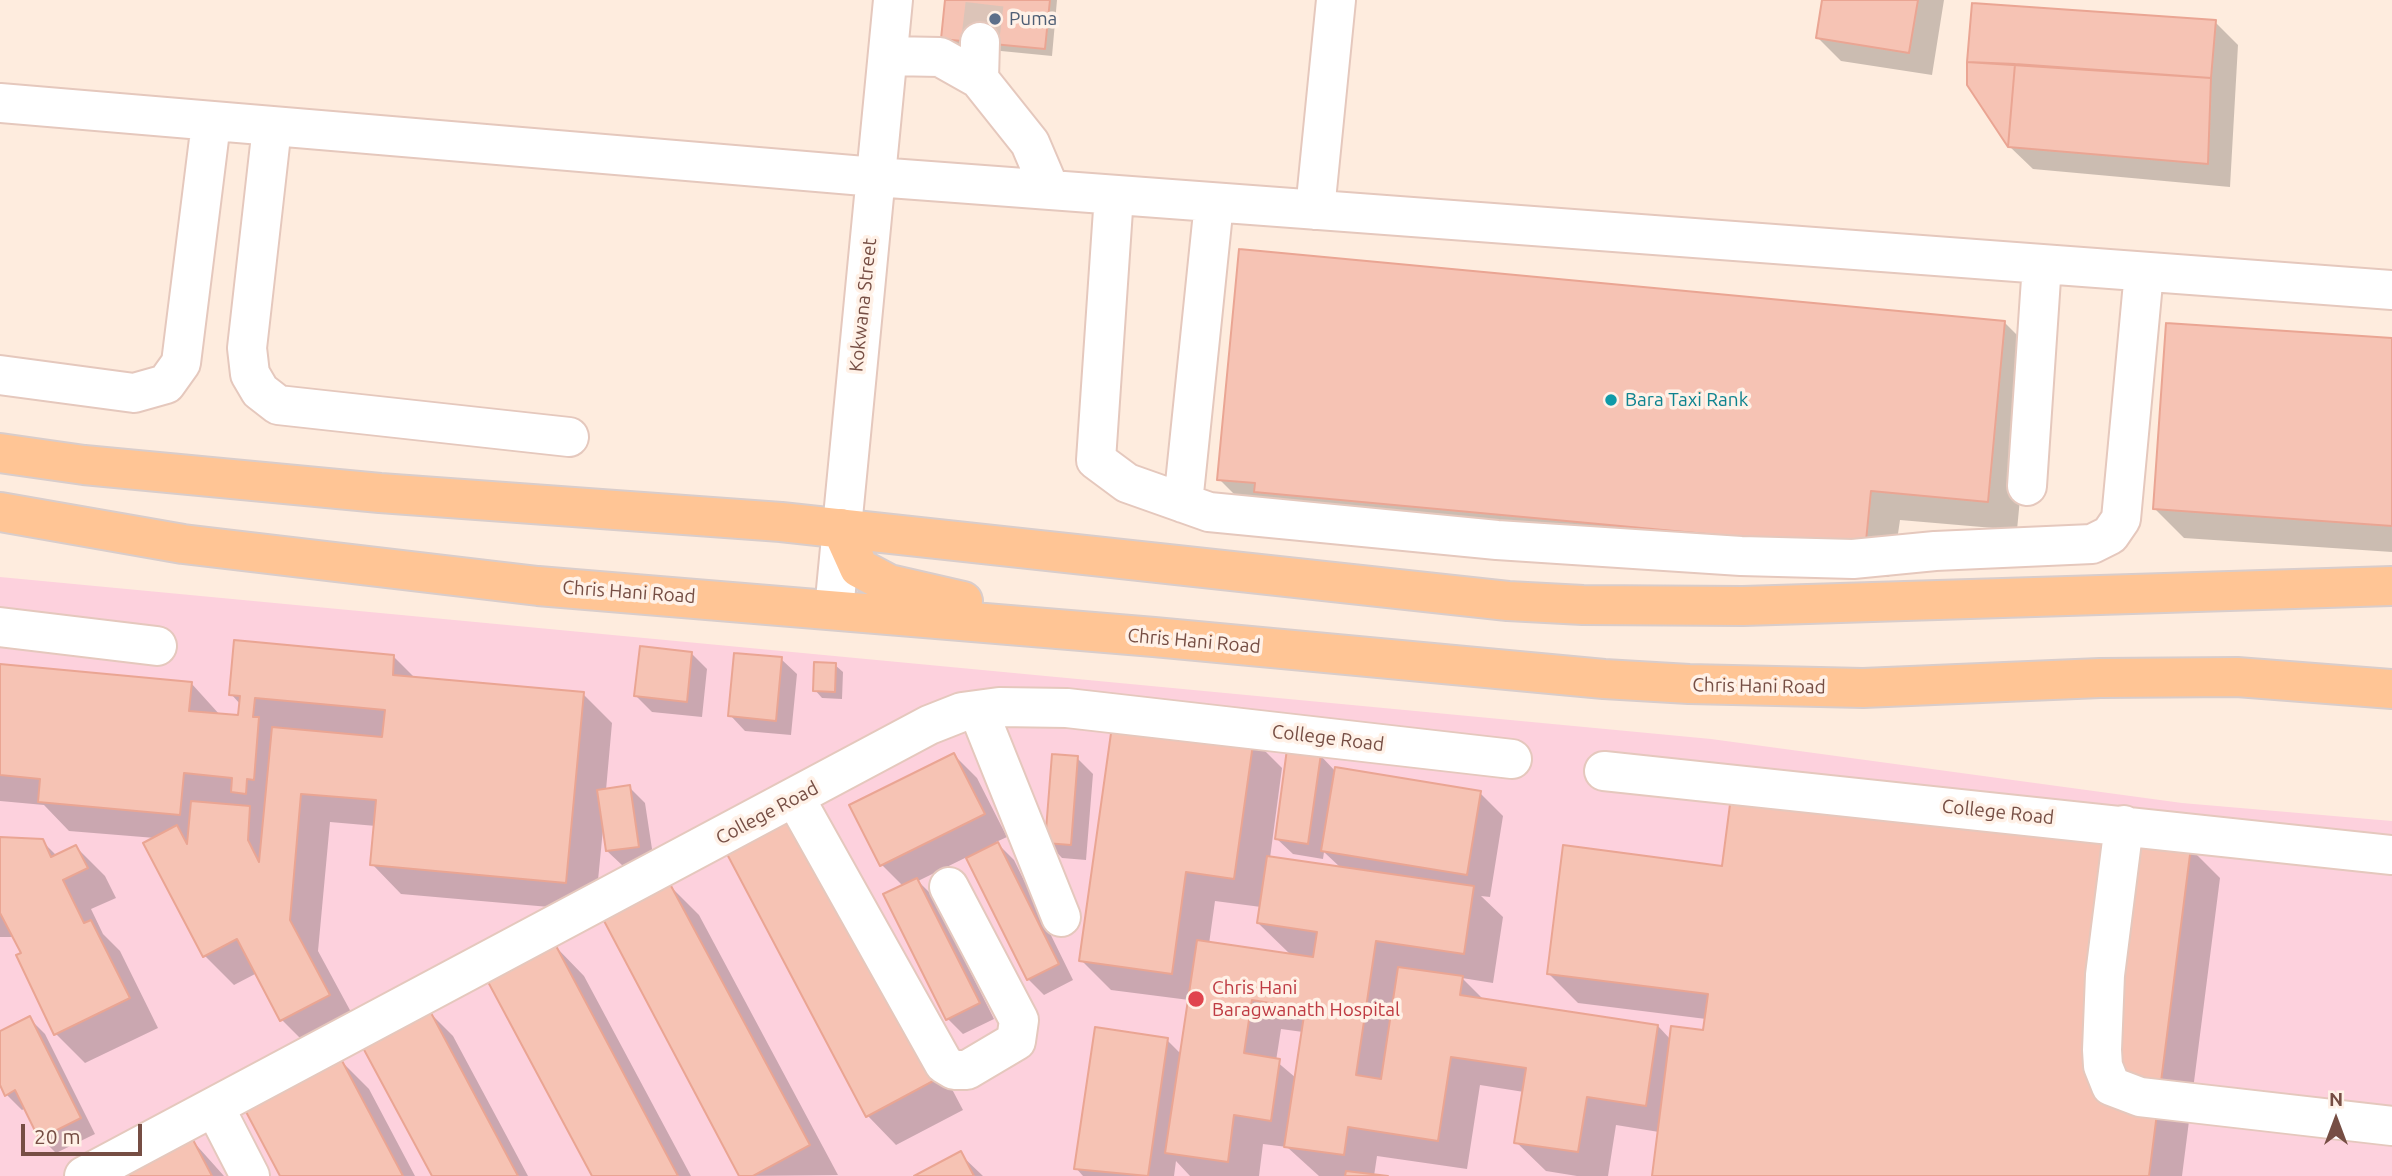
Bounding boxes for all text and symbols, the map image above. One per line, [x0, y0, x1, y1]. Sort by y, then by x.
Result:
place label: Puma [1009, 8, 1057, 30]
marker: Puma [987, 11, 1003, 27]
street label: Kokwana Street [845, 237, 881, 373]
place label: Bara Taxi Rank [1625, 389, 1748, 411]
marker: Bara Taxi Rank [1603, 392, 1619, 408]
street label: Chris Hani Road [562, 576, 696, 608]
street label: Chris Hani Road [1126, 624, 1262, 658]
street label: Chris Hani Road [1692, 673, 1826, 699]
street label: College Road [1271, 720, 1385, 756]
street label: College Road [712, 776, 822, 850]
street label: College Road [1941, 795, 2055, 829]
place label: Chris Hani Baragwanath Hospital [1212, 977, 1400, 1021]
marker: Chris Hani Baragwanath Hospital [1186, 989, 1206, 1009]
north arrow [2301, 1085, 2371, 1155]
text: N [2329, 1088, 2343, 1110]
scale bar [24, 1110, 145, 1154]
text: 20 m [34, 1124, 81, 1148]

